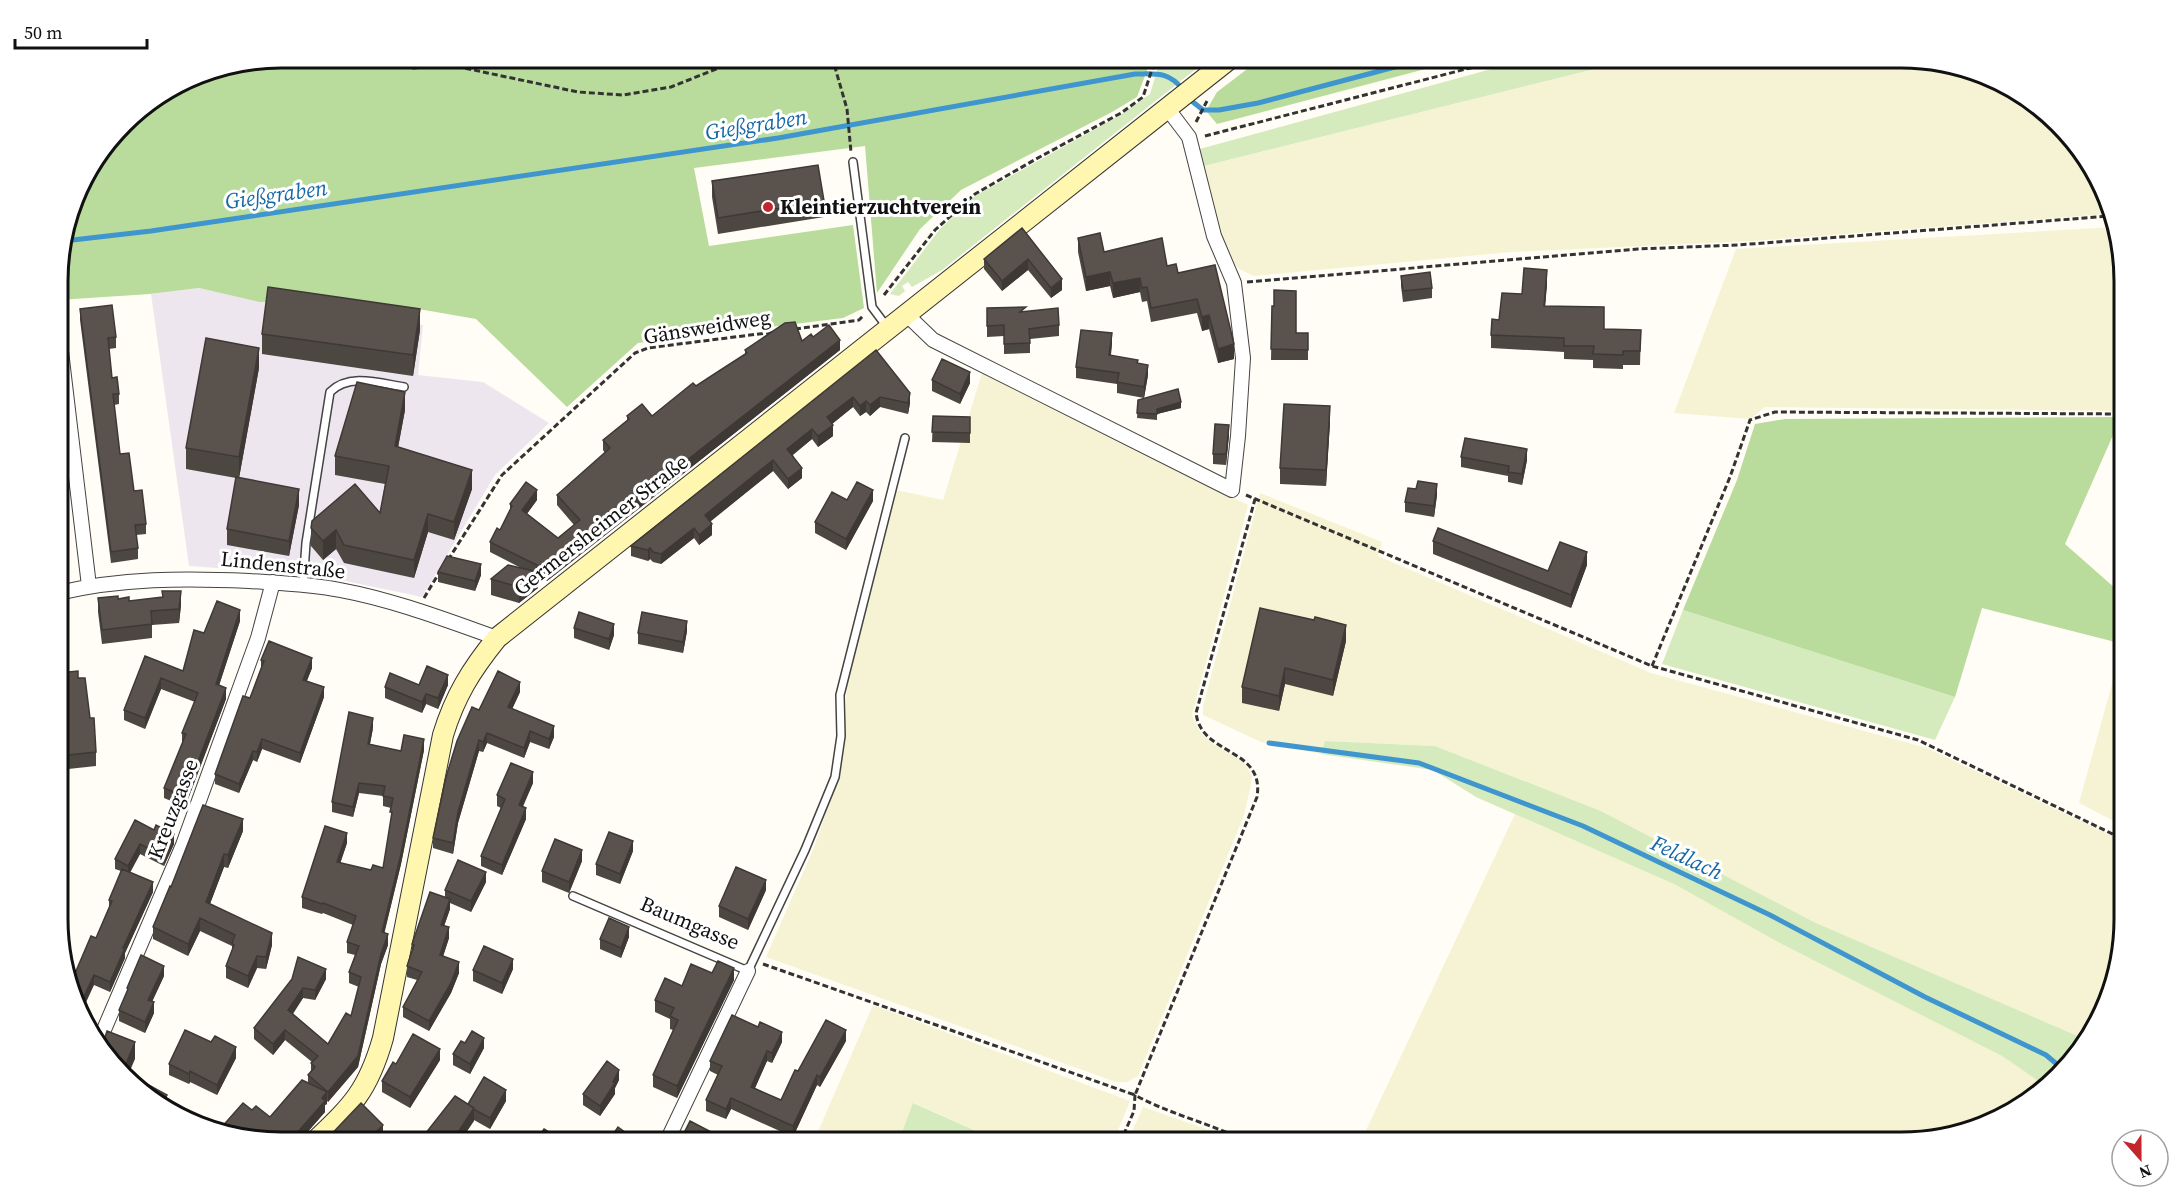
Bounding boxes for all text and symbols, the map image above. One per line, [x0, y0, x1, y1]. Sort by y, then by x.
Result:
scale bar [15, 12, 147, 50]
text: 50 m [24, 20, 62, 45]
water label: Gießgraben [703, 101, 810, 147]
water label: Gießgraben [223, 172, 330, 216]
place label: Kleintierzuchtverein [780, 192, 981, 221]
marker: Kleintierzuchtverein [761, 200, 775, 214]
street label: Gänsweidweg [641, 302, 773, 351]
street label: Germersheimer Straße [507, 447, 694, 602]
street label: Lindenstraße [219, 544, 347, 585]
street label: Kreuzgasse [140, 754, 205, 863]
water label: Feldlach [1645, 827, 1728, 887]
street label: Baumgasse [636, 889, 744, 956]
north arrow [2110, 1128, 2170, 1188]
text: N [2136, 1160, 2155, 1184]

